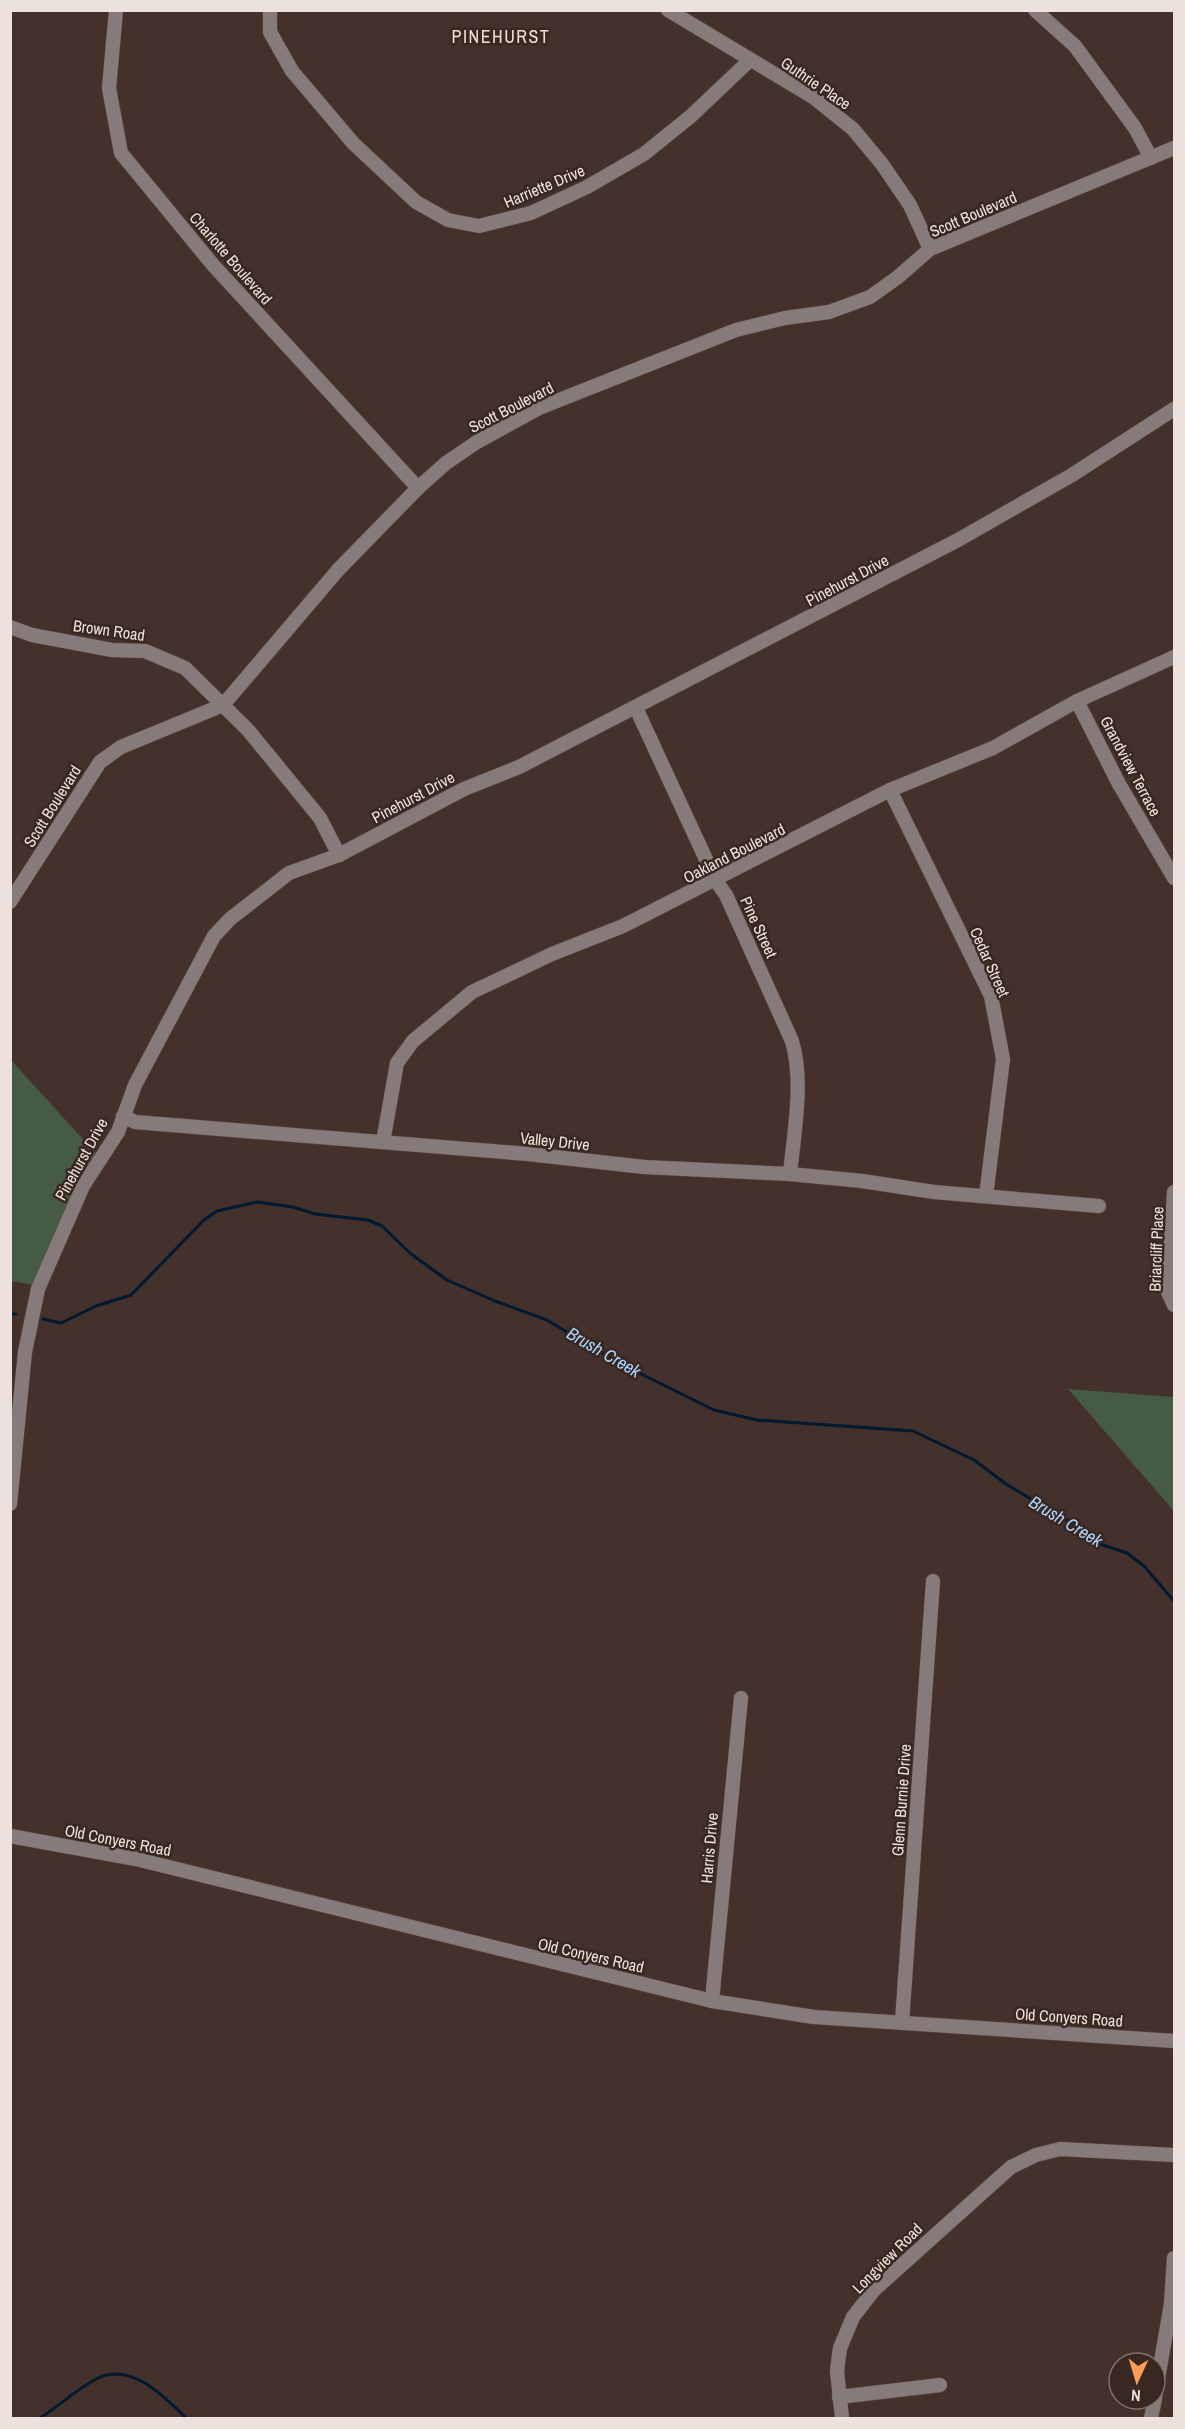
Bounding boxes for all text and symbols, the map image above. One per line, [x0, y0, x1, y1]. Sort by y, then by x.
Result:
district label: PINEHURST [452, 24, 550, 49]
street label: Guthrie Place [777, 51, 855, 115]
street label: Harriette Drive [500, 159, 588, 213]
street label: Scott Boulevard [926, 186, 1020, 242]
street label: Charlotte Boulevard [185, 207, 277, 309]
street label: Scott Boulevard [465, 376, 557, 438]
street label: Pinehurst Drive [802, 549, 892, 611]
street label: Brown Road [72, 614, 146, 646]
street label: Grandview Terrace [1095, 712, 1167, 820]
street label: Scott Boulevard [18, 761, 86, 851]
street label: Pinehurst Drive [368, 766, 458, 828]
street label: Oakland Boulevard [679, 818, 789, 888]
street label: Pine Street [735, 893, 783, 962]
street label: Cedar Street [965, 924, 1015, 1001]
street label: Pinehurst Drive [49, 1114, 113, 1204]
street label: Valley Drive [519, 1126, 591, 1156]
street label: Briarcliff Place [1144, 1206, 1168, 1292]
water label: Brush Creek [562, 1321, 646, 1384]
water label: Brush Creek [1024, 1489, 1108, 1553]
street label: Glenn Burnie Drive [886, 1743, 916, 1857]
street label: Harris Drive [695, 1812, 723, 1884]
street label: Old Conyers Road [63, 1819, 173, 1861]
street label: Old Conyers Road [536, 1932, 646, 1978]
street label: Old Conyers Road [1014, 2002, 1124, 2032]
street label: Longview Road [847, 2218, 927, 2298]
north arrow [1107, 2351, 1167, 2411]
text: N [1130, 2385, 1141, 2407]

